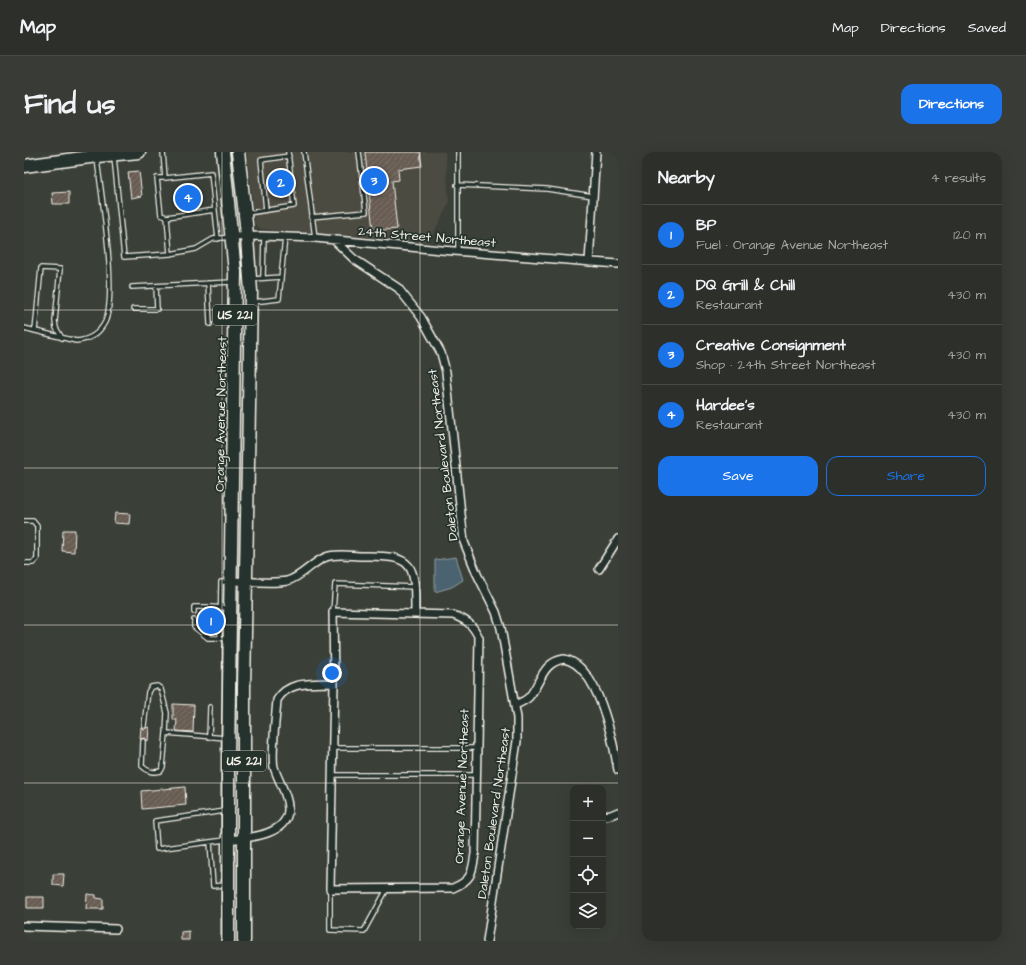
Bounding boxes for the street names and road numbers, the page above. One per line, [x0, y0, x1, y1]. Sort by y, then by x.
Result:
street label: 24th Street Northeast [357, 222, 497, 252]
road number: US 221 [213, 305, 257, 325]
street label: Orange Avenue Northeast [211, 336, 232, 492]
street label: Daleton Boulevard Northeast [423, 367, 462, 542]
street label: Orange Avenue Northeast [450, 707, 475, 864]
street label: Daleton Boulevard Northeast [473, 726, 515, 900]
road number: US 221 [222, 751, 266, 771]

